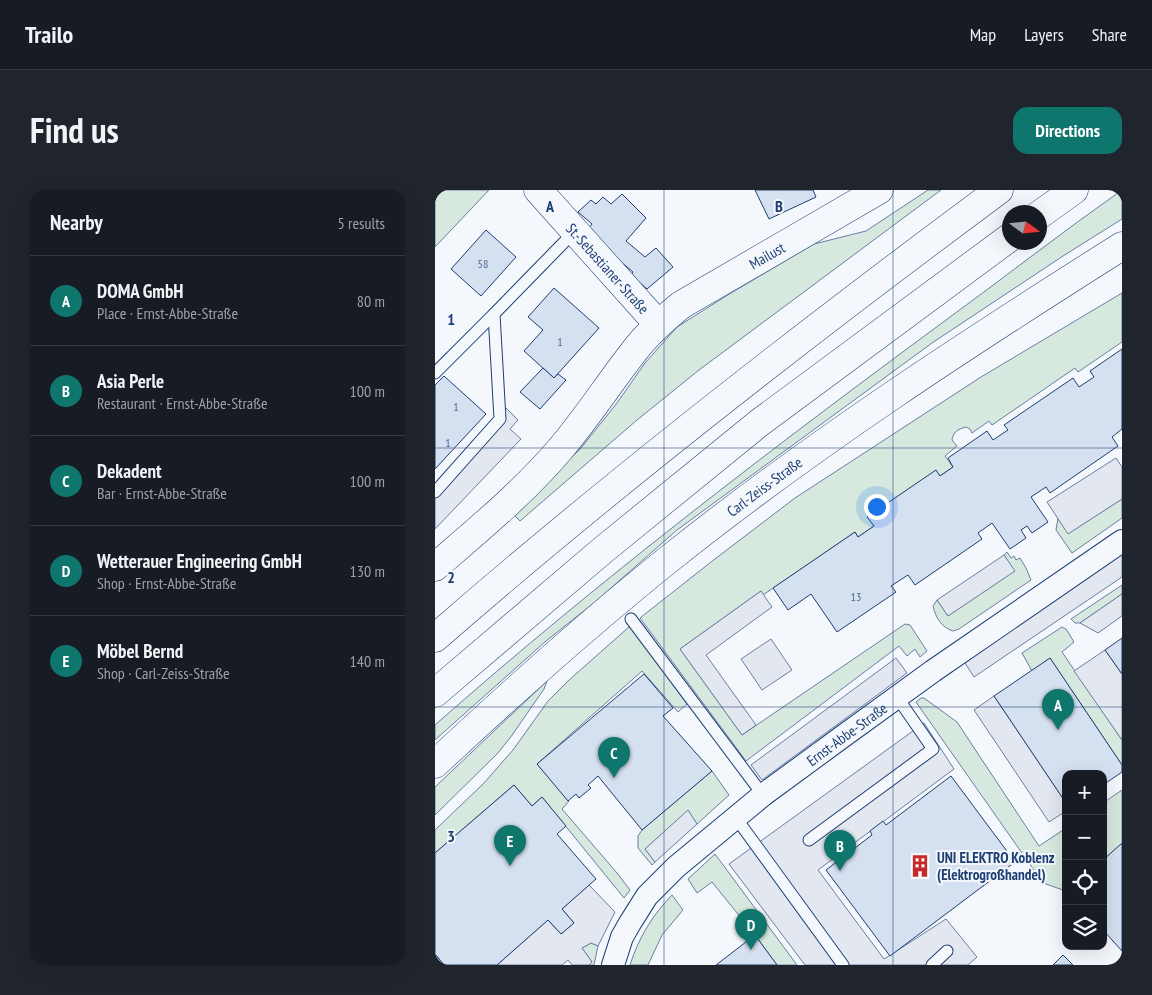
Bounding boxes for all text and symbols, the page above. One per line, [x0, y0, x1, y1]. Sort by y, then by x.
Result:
text: Trailo [25, 19, 73, 50]
text: Map [970, 23, 996, 46]
text: Layers [1024, 23, 1064, 46]
text: Share [1092, 23, 1127, 46]
text: Find us [30, 107, 119, 153]
button: Directions [1013, 107, 1122, 154]
text: A [545, 196, 555, 216]
text: B [775, 196, 783, 216]
north arrow [1002, 205, 1047, 250]
text: Nearby [50, 209, 103, 236]
text: 5 results [338, 213, 385, 233]
street label: St.-Sebastianer-Straße [563, 219, 654, 318]
street label: Mailust [746, 237, 788, 273]
house number: 58 [478, 256, 488, 271]
text: DOMA GmbH [97, 279, 183, 303]
text: A [62, 291, 70, 311]
text: 80 m [357, 291, 385, 311]
text: Place · Ernst-Abbe-Straße [97, 303, 238, 323]
text: 1 [447, 309, 455, 329]
house number: 1 [557, 334, 563, 349]
text: Asia Perle [97, 369, 164, 393]
text: B [62, 381, 70, 401]
text: 100 m [350, 381, 385, 401]
text: Restaurant · Ernst-Abbe-Straße [97, 393, 268, 413]
house number: 1 [453, 399, 459, 414]
house number: 1 [445, 435, 451, 450]
street label: Carl-Zeiss-Straße [723, 452, 806, 520]
text: Dekadent [97, 459, 162, 483]
text: C [62, 471, 70, 491]
text: 100 m [350, 471, 385, 491]
text: Bar · Ernst-Abbe-Straße [97, 483, 227, 503]
your location [864, 494, 890, 520]
text: Wetterauer Engineering GmbH [97, 549, 302, 573]
text: D [62, 561, 70, 581]
text: 130 m [350, 561, 385, 581]
text: 2 [447, 567, 455, 587]
text: Shop · Ernst-Abbe-Straße [97, 573, 236, 593]
house number: 13 [851, 589, 861, 604]
text: Möbel Bernd [97, 639, 183, 663]
text: E [63, 651, 69, 671]
text: 140 m [350, 651, 385, 671]
text: Shop · Carl-Zeiss-Straße [97, 663, 230, 683]
pin: A [1042, 689, 1074, 730]
street label: Ernst-Abbe-Straße [803, 698, 891, 770]
pin: C [598, 737, 630, 778]
map controls [1062, 770, 1107, 950]
button: + [1062, 770, 1107, 815]
button: − [1062, 815, 1107, 860]
pin: E [494, 825, 526, 866]
text: 3 [447, 826, 455, 846]
pin: B [824, 830, 856, 871]
place label: UNI ELEKTRO Koblenz (Elektrogroßhandel) [937, 848, 1055, 884]
building icon: UNI ELEKTRO Koblenz (Elektrogroßhandel) [907, 853, 933, 879]
button: locate [1062, 860, 1107, 905]
button: layers [1062, 905, 1107, 950]
pin: D [735, 909, 767, 950]

